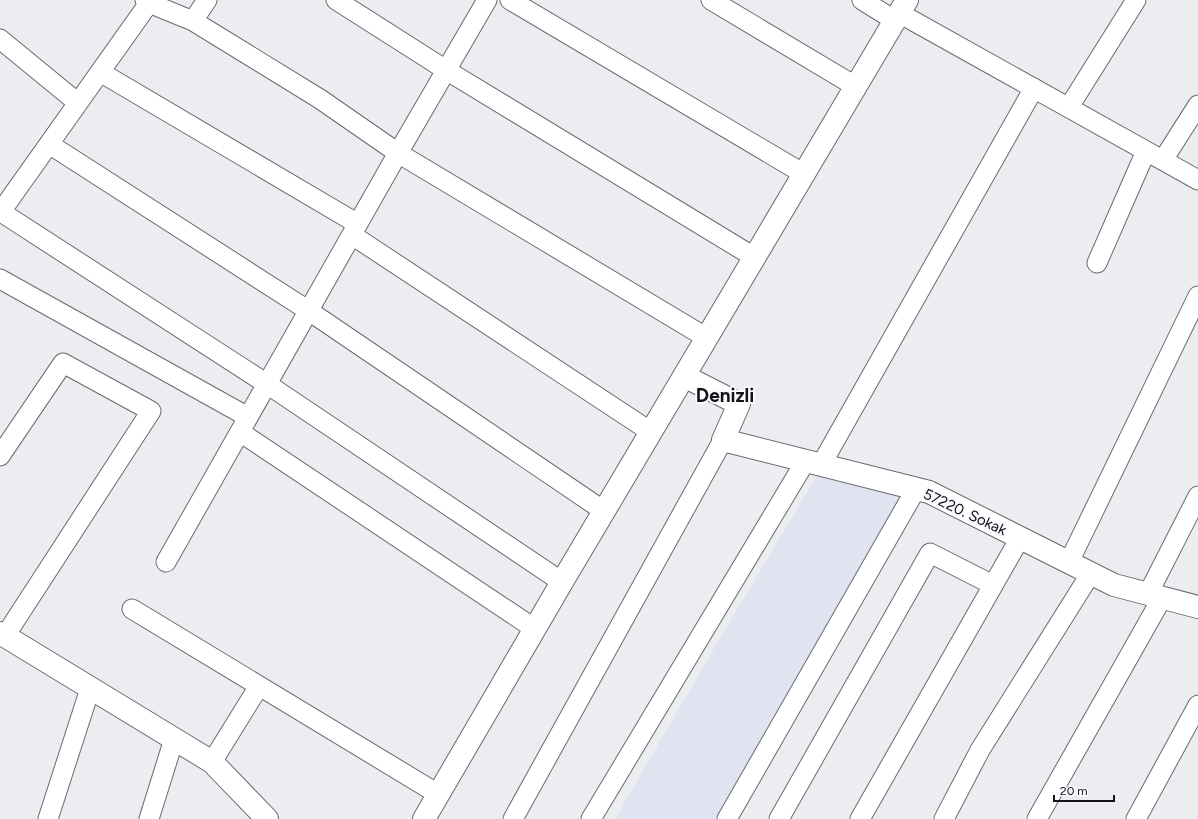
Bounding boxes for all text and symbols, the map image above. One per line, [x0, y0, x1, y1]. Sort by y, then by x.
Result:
district label: Denizli [696, 384, 754, 407]
street label: 57220. Sokak [920, 485, 1010, 539]
scale bar [1054, 777, 1114, 803]
text: 20 m [1060, 784, 1088, 798]

